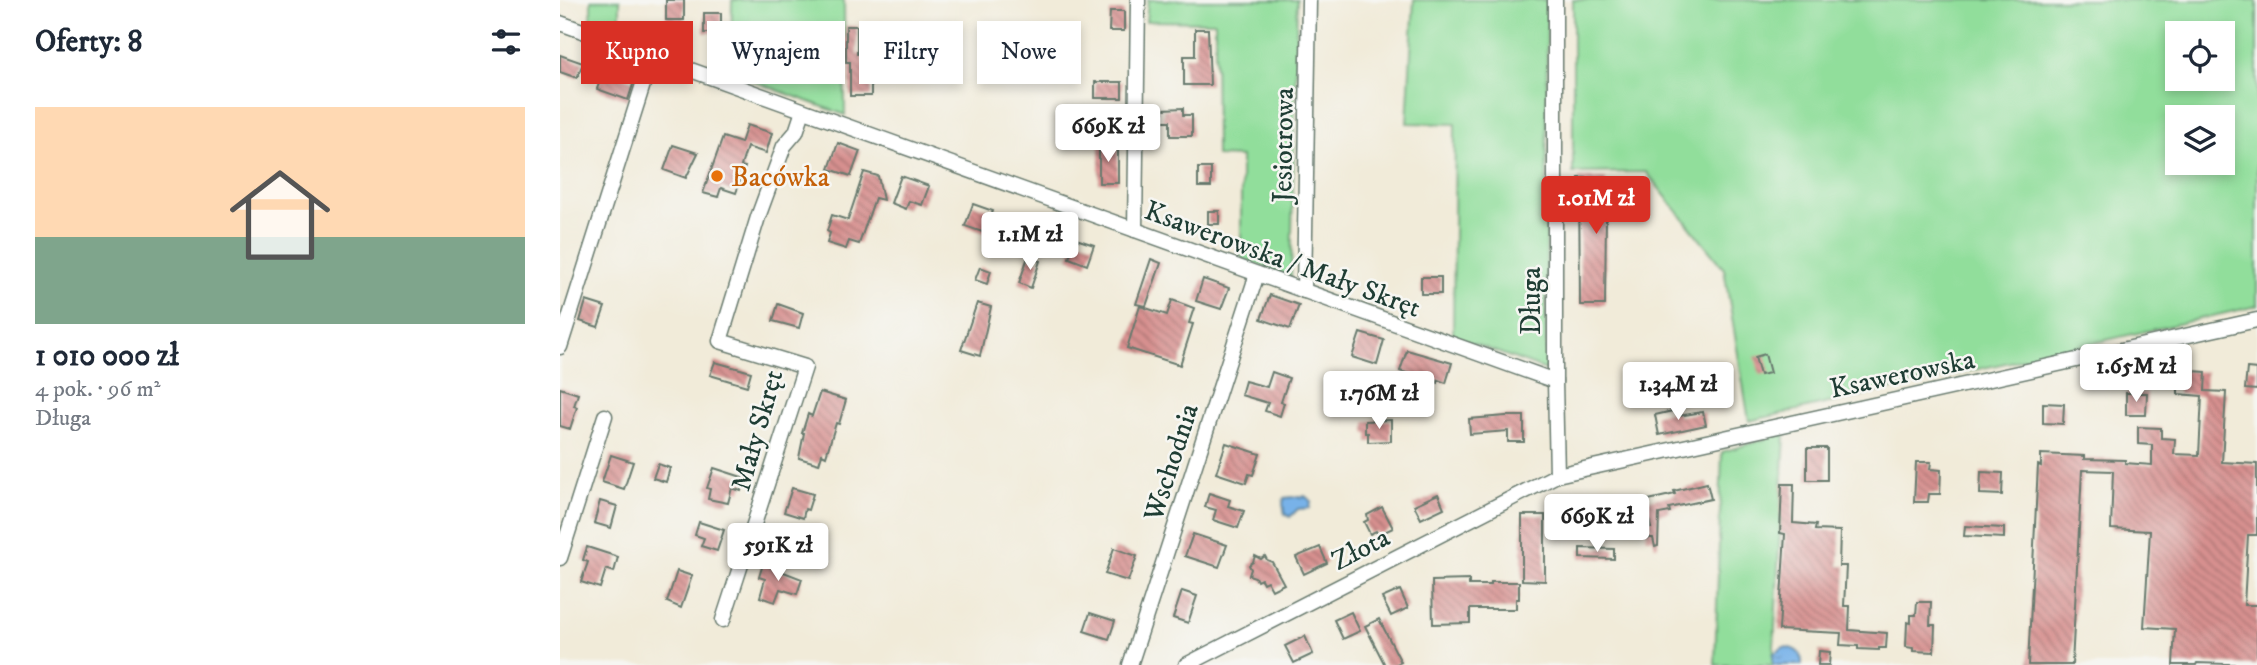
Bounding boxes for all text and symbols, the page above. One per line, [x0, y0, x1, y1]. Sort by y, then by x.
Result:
chip: Kupno [581, 21, 693, 84]
chip: Wynajem [707, 21, 845, 84]
chip: Filtry [859, 21, 963, 84]
chip: Nowe [977, 21, 1081, 84]
map controls [2165, 21, 2235, 175]
button: locate [2165, 21, 2235, 91]
icon: filters [487, 23, 525, 61]
text: Oferty: 8 [35, 24, 142, 61]
street label: Jesiotrowa [1265, 87, 1302, 206]
pin: 669K zł [1043, 104, 1173, 164]
button: layers [2165, 105, 2235, 175]
text: 669K zł [1071, 112, 1145, 141]
icon: home [217, 152, 343, 278]
place label: Bacówka [731, 160, 830, 195]
marker: Bacówka [709, 168, 725, 184]
pin: 1.01M zł [1524, 176, 1668, 236]
text: 1.01M zł [1557, 184, 1635, 213]
street label: Ksawerowska / Mały Skręt [1140, 193, 1425, 326]
pin: 1.1M zł [965, 212, 1095, 272]
text: 1.1M zł [997, 220, 1063, 249]
street label: Długa [1514, 267, 1549, 335]
text: 1 010 000 zł [35, 338, 179, 375]
street label: Ksawerowska [1827, 342, 1978, 407]
pin: 1.65M zł [2064, 344, 2208, 404]
text: 1.65M zł [2096, 352, 2176, 381]
pin: 1.34M zł [1606, 362, 1750, 422]
street label: Mały Skręt [723, 366, 791, 495]
text: 1.34M zł [1639, 370, 1717, 399]
pin: 1.76M zł [1307, 372, 1451, 431]
text: 4 pok. · 96 m² [35, 375, 160, 404]
text: 1.76M zł [1339, 379, 1419, 408]
street label: Wschodnia [1136, 399, 1207, 527]
text: Długa [35, 404, 91, 433]
pin: 669K zł [1532, 494, 1662, 554]
text: 669K zł [1560, 502, 1634, 531]
street label: Złota [1326, 520, 1396, 579]
pin: 591K zł [713, 524, 843, 583]
text: 591K zł [743, 531, 813, 560]

